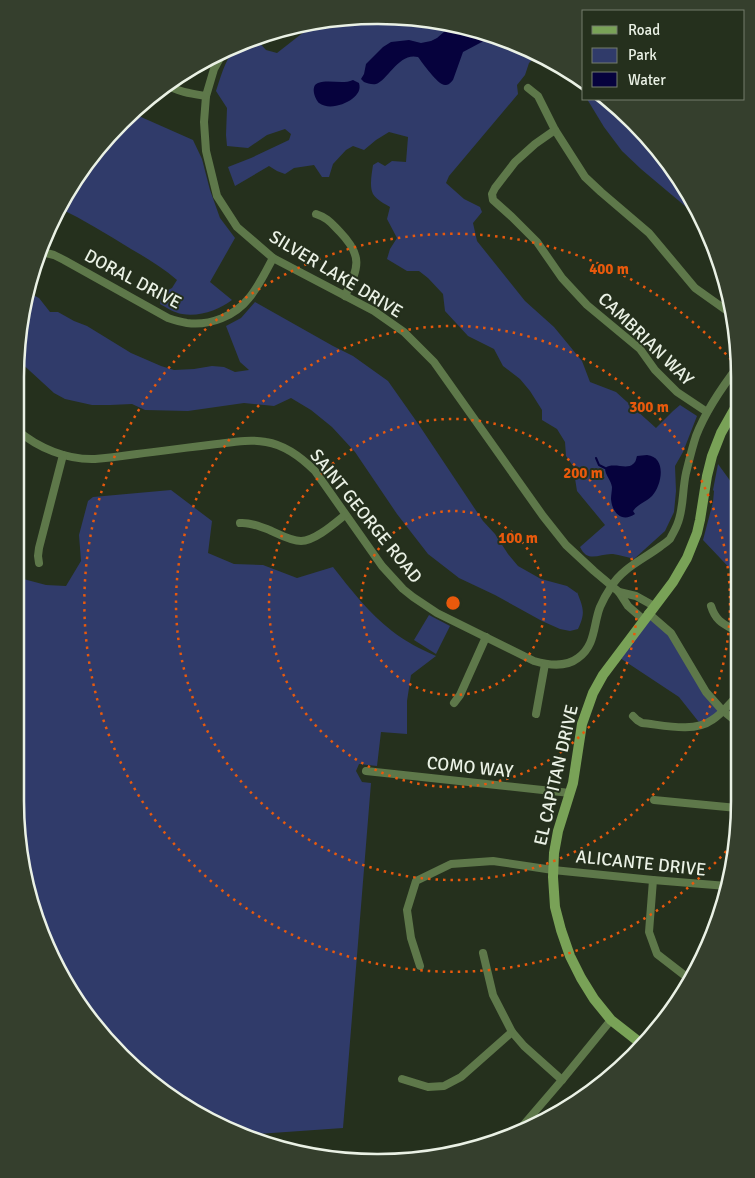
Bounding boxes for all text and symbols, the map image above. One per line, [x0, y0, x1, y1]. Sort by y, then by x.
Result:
legend [582, 10, 745, 100]
text: Road [628, 21, 660, 39]
text: Park [628, 46, 657, 64]
text: Water [628, 71, 666, 89]
street label: SILVER LAKE DRIVE [265, 226, 407, 322]
street label: DORAL DRIVE [81, 244, 185, 314]
text: 400 m [589, 260, 629, 278]
street label: CAMBRIAN WAY [594, 288, 698, 390]
text: 300 m [629, 398, 669, 416]
street label: SAINT GEORGE ROAD [305, 445, 427, 587]
text: 200 m [563, 464, 603, 482]
text: 100 m [498, 529, 538, 547]
centre of rings [444, 594, 462, 612]
street label: EL CAPITAN DRIVE [529, 702, 583, 848]
street label: COMO WAY [426, 752, 514, 782]
street label: ALICANTE DRIVE [575, 845, 707, 881]

